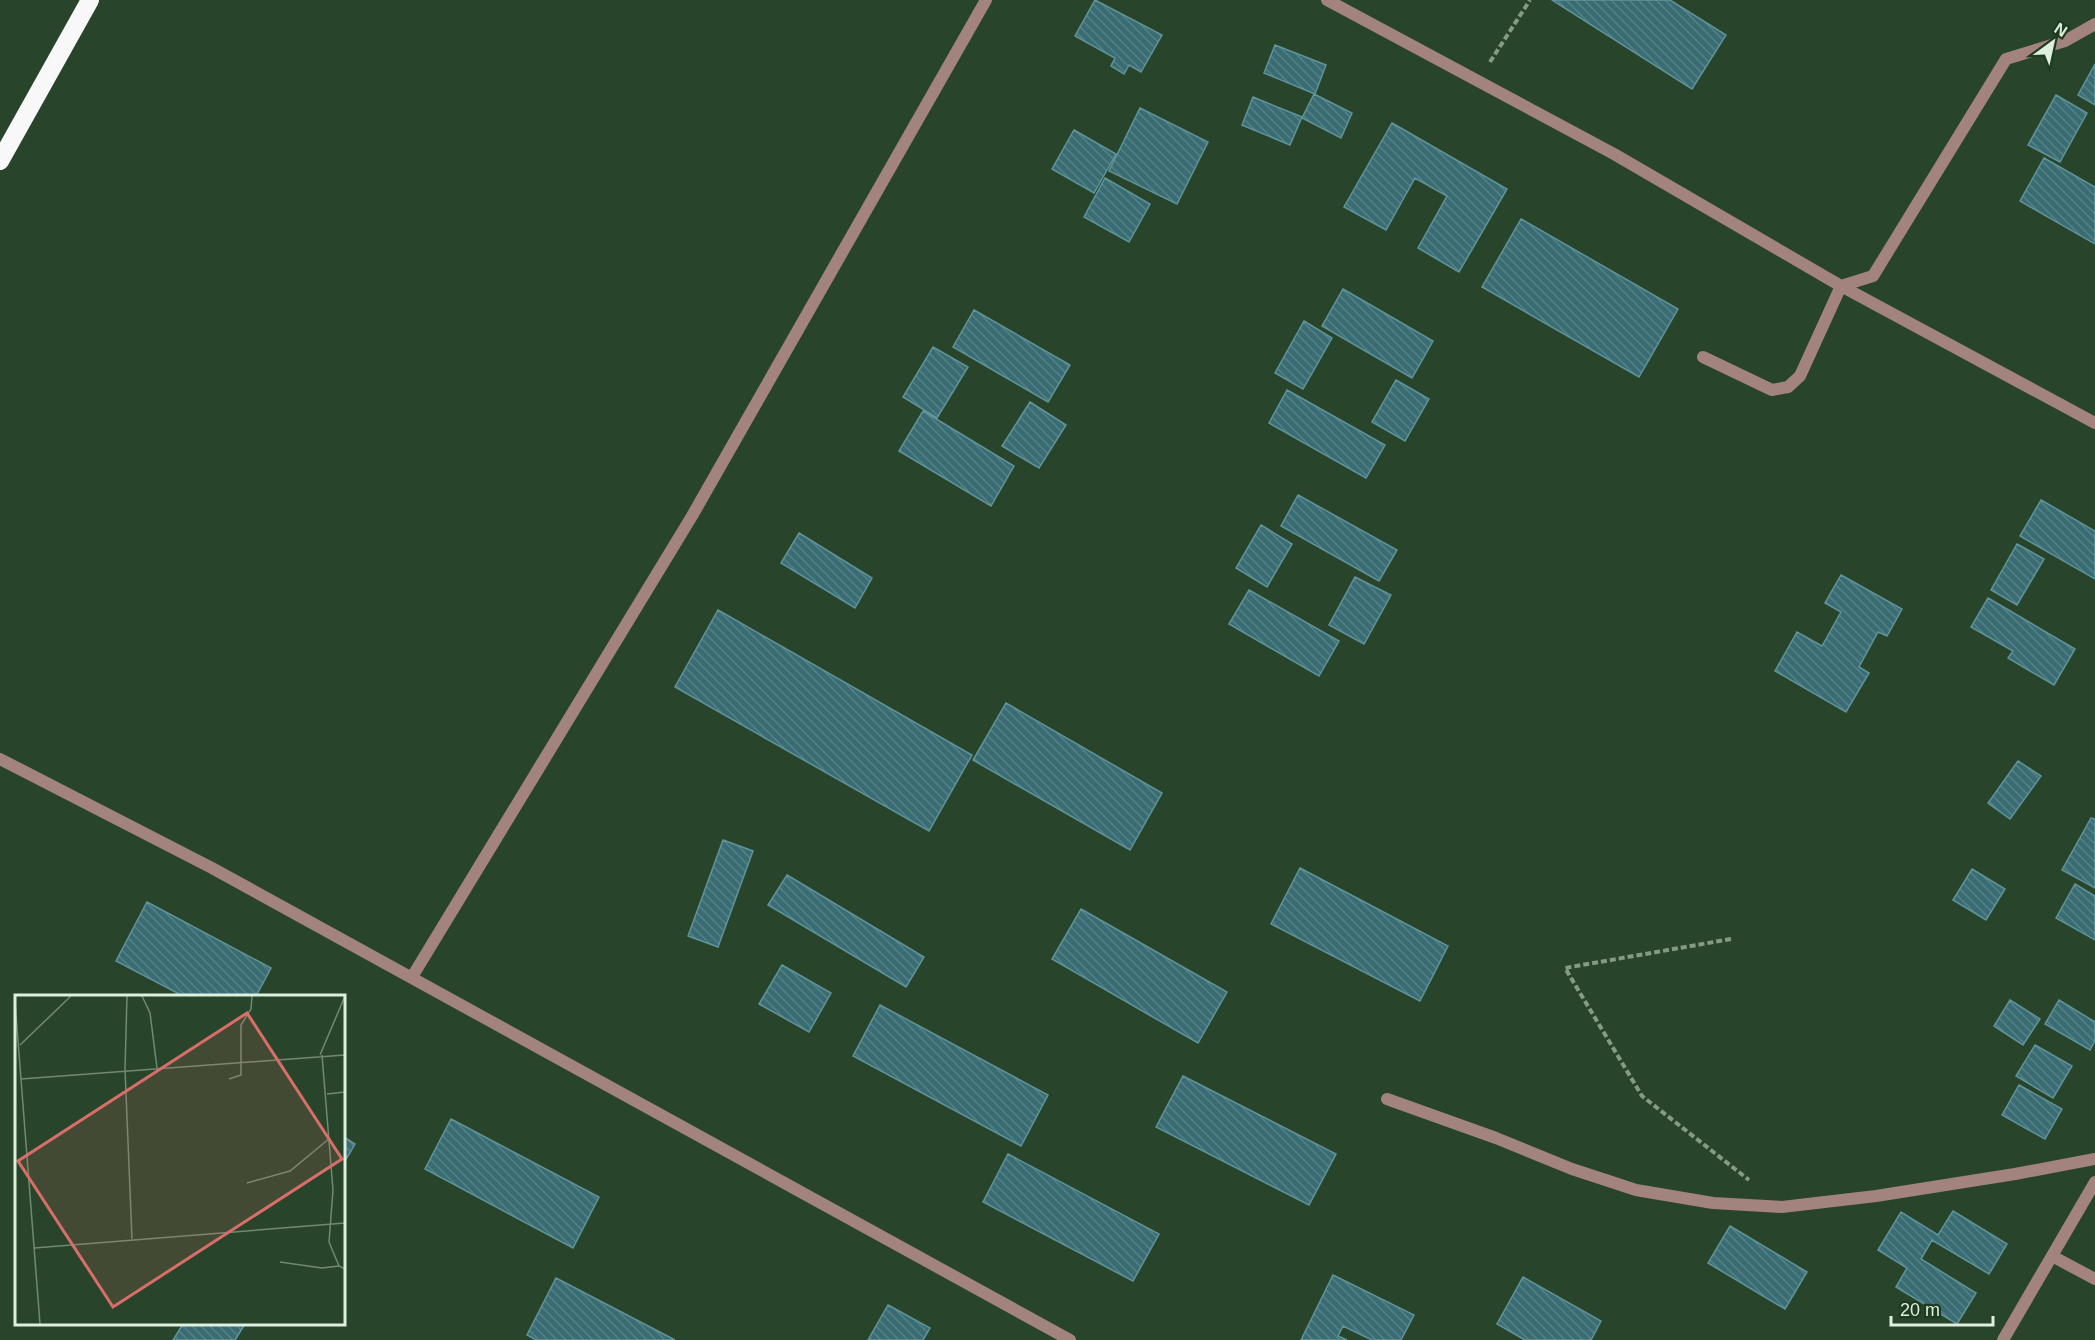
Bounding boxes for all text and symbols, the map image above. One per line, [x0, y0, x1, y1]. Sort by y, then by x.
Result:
north arrow [2023, 12, 2083, 72]
text: N [2051, 20, 2070, 40]
inset map [15, 995, 345, 1325]
scale bar [1891, 1289, 1993, 1327]
text: 20 m [1900, 1300, 1940, 1320]

